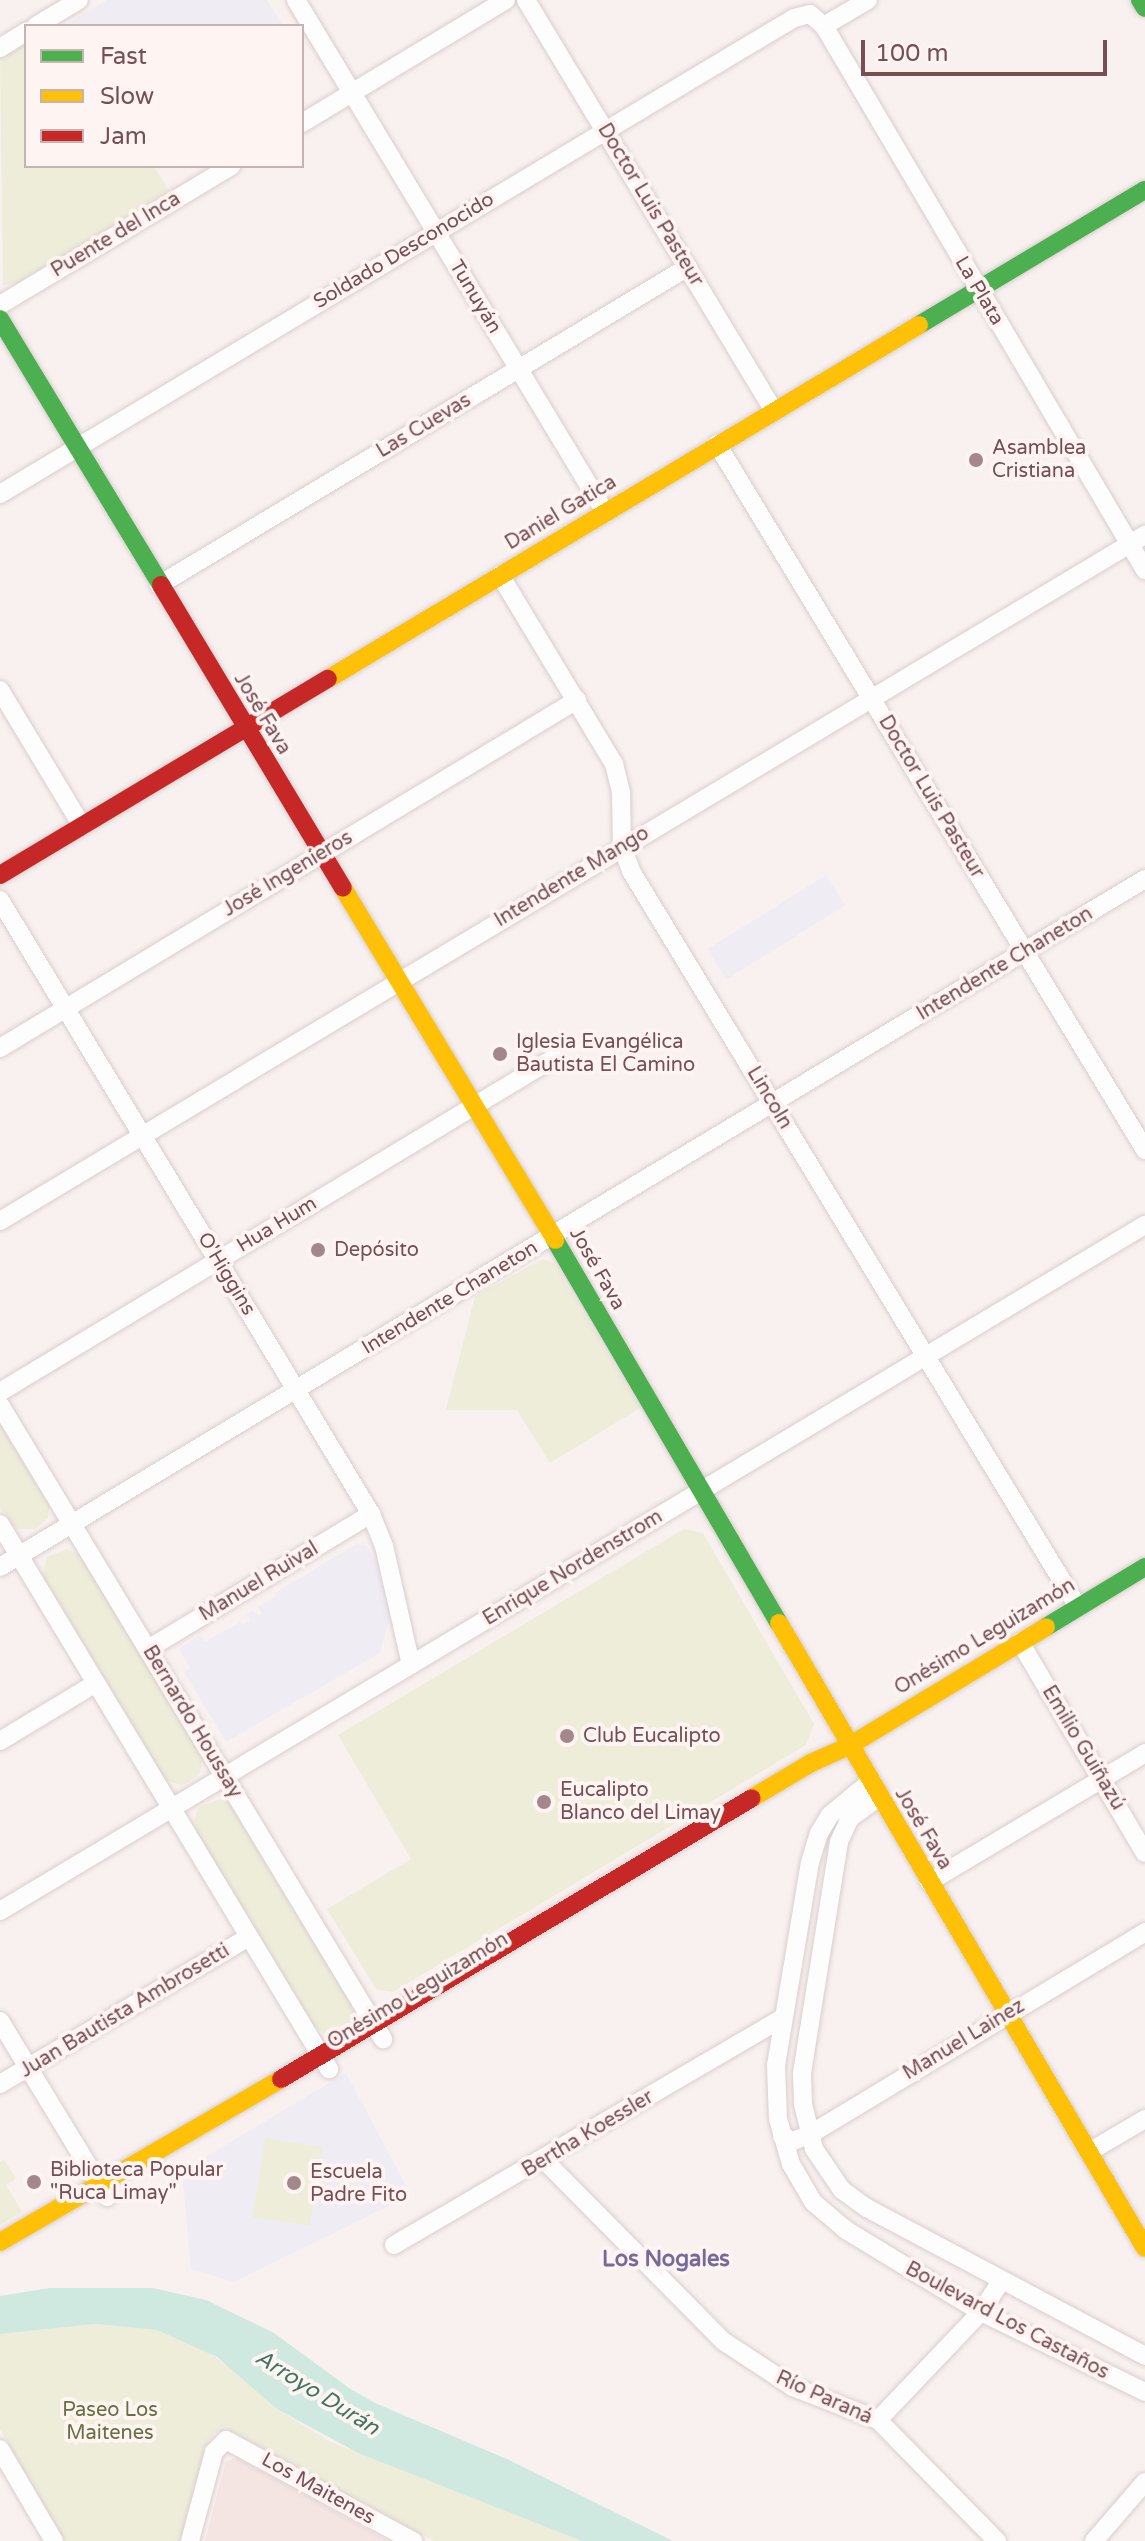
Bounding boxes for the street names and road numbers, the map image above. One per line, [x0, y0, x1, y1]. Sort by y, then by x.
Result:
street label: Doctor Luis Pasteur [592, 119, 708, 291]
street label: Puente del Inca [47, 187, 185, 283]
street label: Soldado Desconocido [309, 188, 499, 314]
street label: La Plata [949, 252, 1009, 330]
street label: Tunuyán [444, 256, 506, 338]
street label: Las Cuevas [372, 388, 476, 464]
street label: Daniel Gatica [501, 470, 621, 556]
street label: José Fava [228, 669, 296, 759]
street label: Doctor Luis Pasteur [873, 711, 989, 883]
street label: Intendente Mango [490, 821, 654, 933]
street label: José Ingenieros [219, 826, 357, 922]
street label: Intendente Chaneton [913, 902, 1097, 1026]
street label: Lincoln [741, 1062, 797, 1134]
street label: Hua Hum [233, 1192, 321, 1258]
street label: José Fava [564, 1224, 630, 1314]
street label: O'Higgins [192, 1228, 260, 1320]
street label: Intendente Chaneton [358, 1236, 542, 1360]
street label: Enrique Nordenstrom [479, 1505, 667, 1631]
street label: Manuel Ruival [195, 1537, 323, 1627]
street label: Onésimo Leguizamón [890, 1574, 1080, 1700]
street label: Bernardo Houssay [137, 1641, 247, 1803]
street label: Emilio Guiñazú [1036, 1681, 1130, 1815]
street label: José Fava [889, 1784, 957, 1874]
street label: Onésimo Leguizamón [323, 1928, 513, 2054]
street label: Juan Bautista Ambrosetti [16, 1939, 234, 2083]
street label: Manuel Lainez [899, 1994, 1029, 2086]
street label: Bertha Koessler [518, 2085, 658, 2183]
street label: Boulevard Los Castaños [901, 2257, 1113, 2385]
street label: Río Paraná [772, 2366, 876, 2430]
street label: Los Maitenes [257, 2448, 379, 2530]

